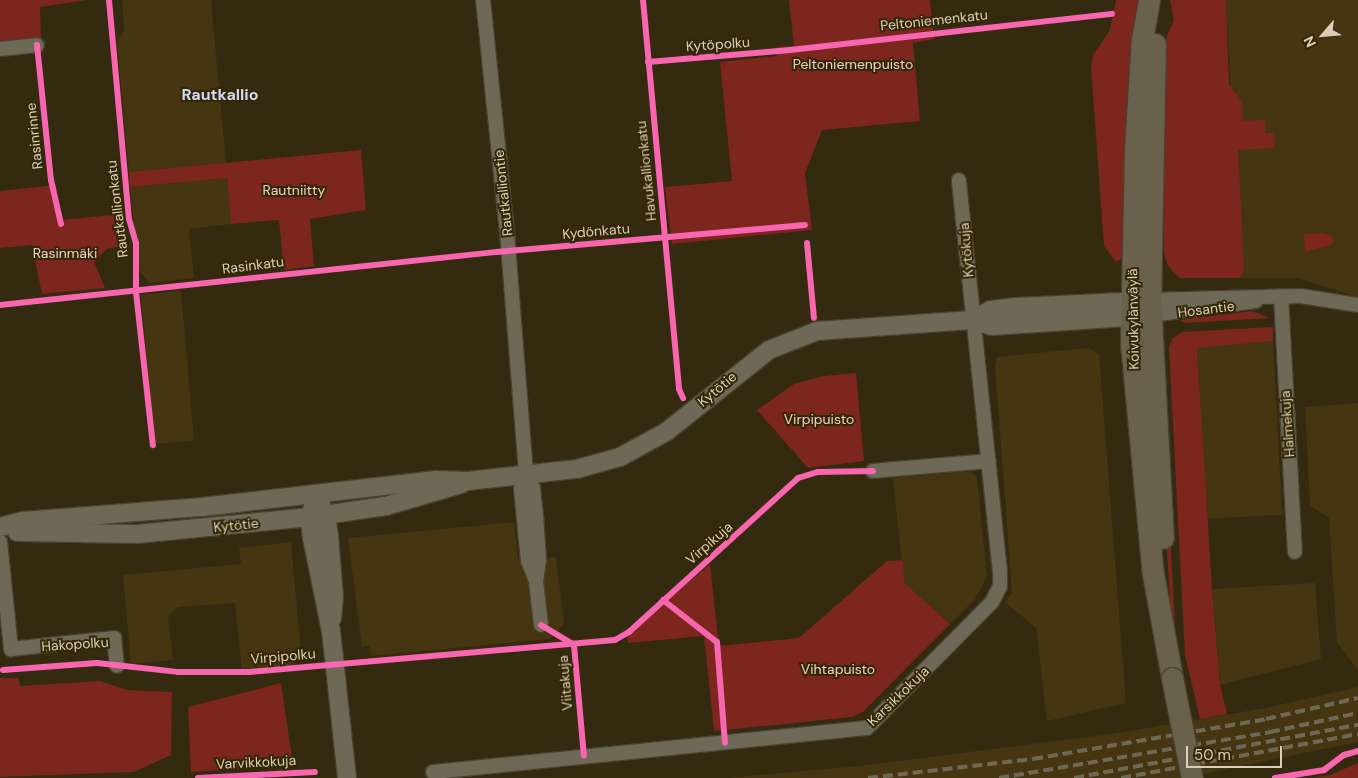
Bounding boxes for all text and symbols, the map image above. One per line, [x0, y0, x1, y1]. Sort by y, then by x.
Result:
street label: Peltoniemenkatu [879, 6, 989, 34]
north arrow [1298, 10, 1348, 60]
street label: Kytöpolku [685, 33, 751, 55]
text: N [1299, 33, 1320, 50]
park label: Peltoniemenpuisto [793, 56, 913, 72]
district label: Rautkallio [182, 85, 258, 105]
street label: Rasinrinne [22, 102, 46, 170]
street label: Havukallionkatu [632, 120, 660, 222]
street label: Rautkalliontie [490, 149, 516, 237]
street label: Rautkallionkatu [103, 159, 131, 259]
park label: Rautniitty [263, 182, 325, 198]
street label: Kydönkatu [562, 220, 630, 242]
street label: Kytökuja [955, 222, 977, 278]
park label: Rasinmäki [33, 245, 97, 261]
street label: Rasinkatu [221, 253, 285, 277]
street label: Koivukylänväylä [1124, 268, 1142, 370]
street label: Hosantie [1177, 297, 1235, 321]
street label: Kytötie [694, 368, 740, 410]
street label: Halmekuja [1276, 390, 1298, 458]
park label: Virpipuisto [784, 411, 854, 427]
street label: Kytötie [213, 514, 259, 536]
street label: Virpikuja [682, 518, 736, 568]
street label: Hakopolku [41, 633, 109, 655]
street label: Virpipolku [250, 645, 316, 667]
street label: Viitakuja [554, 655, 576, 711]
park label: Vihtapuisto [801, 661, 875, 677]
street label: Karsikkokuja [864, 662, 932, 730]
scale bar [1188, 736, 1284, 768]
text: 50 m [1194, 745, 1231, 765]
street label: Varvikkokuja [216, 752, 296, 772]

